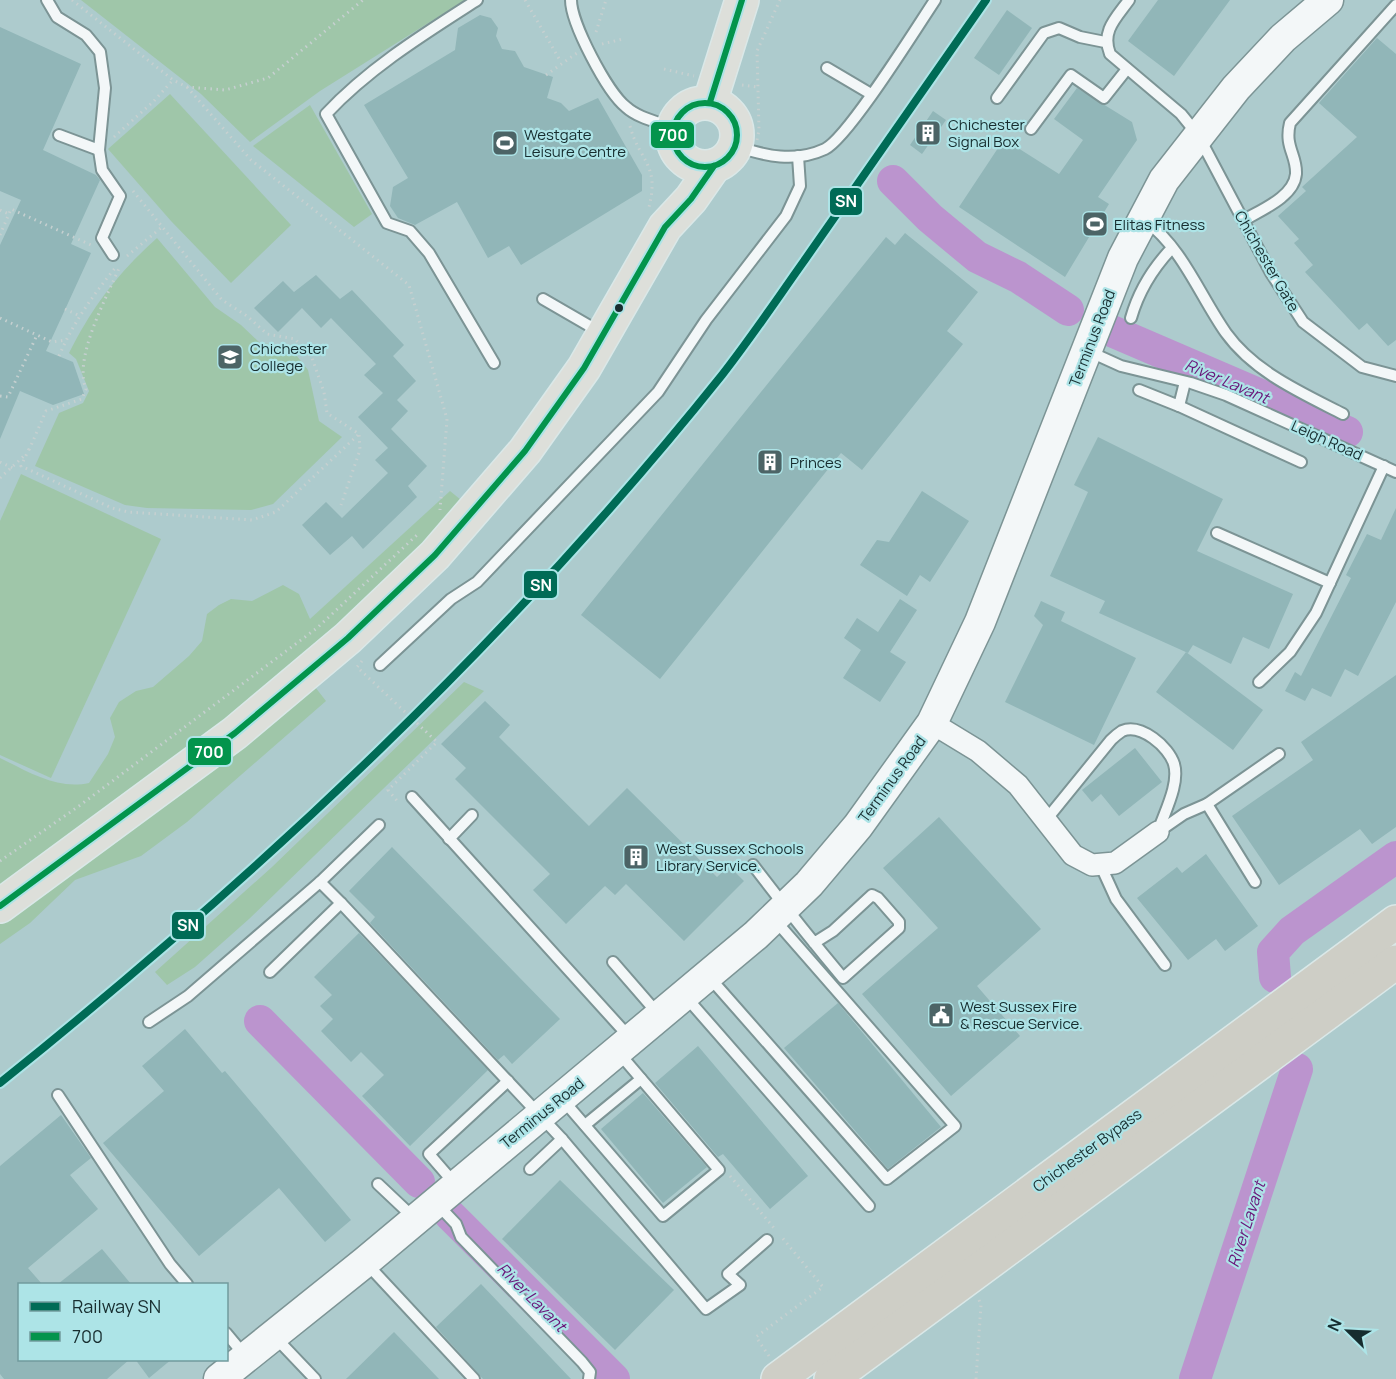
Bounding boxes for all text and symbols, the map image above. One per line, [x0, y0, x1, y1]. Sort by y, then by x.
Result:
place label: Chichester Signal Box [948, 114, 1025, 152]
building icon: Chichester Signal Box [913, 118, 943, 148]
line badge: 700 [650, 121, 695, 149]
place label: Westgate Leisure Centre [524, 124, 626, 162]
text: 700 [658, 124, 688, 146]
sports icon: Westgate Leisure Centre [490, 128, 520, 158]
line badge: SN [829, 187, 863, 216]
text: SN [835, 190, 857, 212]
street label: Chichester Gate [1230, 207, 1305, 315]
sports icon: Elitas Fitness [1080, 209, 1110, 239]
place label: Elitas Fitness [1114, 214, 1205, 235]
street label: Terminus Road [1064, 286, 1120, 390]
unlabelled marker [613, 302, 625, 314]
place label: Chichester College [250, 338, 327, 376]
school or university icon: Chichester College [215, 342, 245, 372]
water label: River Lavant [1182, 353, 1274, 409]
street label: Leigh Road [1288, 415, 1366, 465]
building icon: Princes [755, 447, 785, 477]
place label: Princes [790, 452, 842, 473]
line badge: SN [523, 570, 558, 599]
text: SN [530, 574, 552, 596]
street label: Terminus Road [853, 731, 931, 827]
line badge: 700 [187, 737, 232, 766]
text: 700 [194, 741, 224, 763]
place label: West Sussex Schools Library Service. [656, 838, 804, 876]
building icon: West Sussex Schools Library Service. [621, 842, 651, 872]
line badge: SN [171, 911, 205, 940]
text: SN [177, 914, 199, 936]
place label: West Sussex Fire & Rescue Service. [960, 996, 1083, 1034]
public building icon: West Sussex Fire & Rescue Service. [926, 1000, 956, 1030]
street label: Terminus Road [496, 1073, 588, 1153]
street label: Chichester Bypass [1028, 1103, 1146, 1197]
water label: River Lavant [1222, 1177, 1271, 1270]
water label: River Lavant [493, 1258, 572, 1337]
legend [18, 1283, 228, 1361]
text: Railway SN [72, 1294, 161, 1318]
north arrow [1318, 1301, 1378, 1361]
text: N [1322, 1315, 1347, 1335]
text: 700 [72, 1324, 103, 1348]

